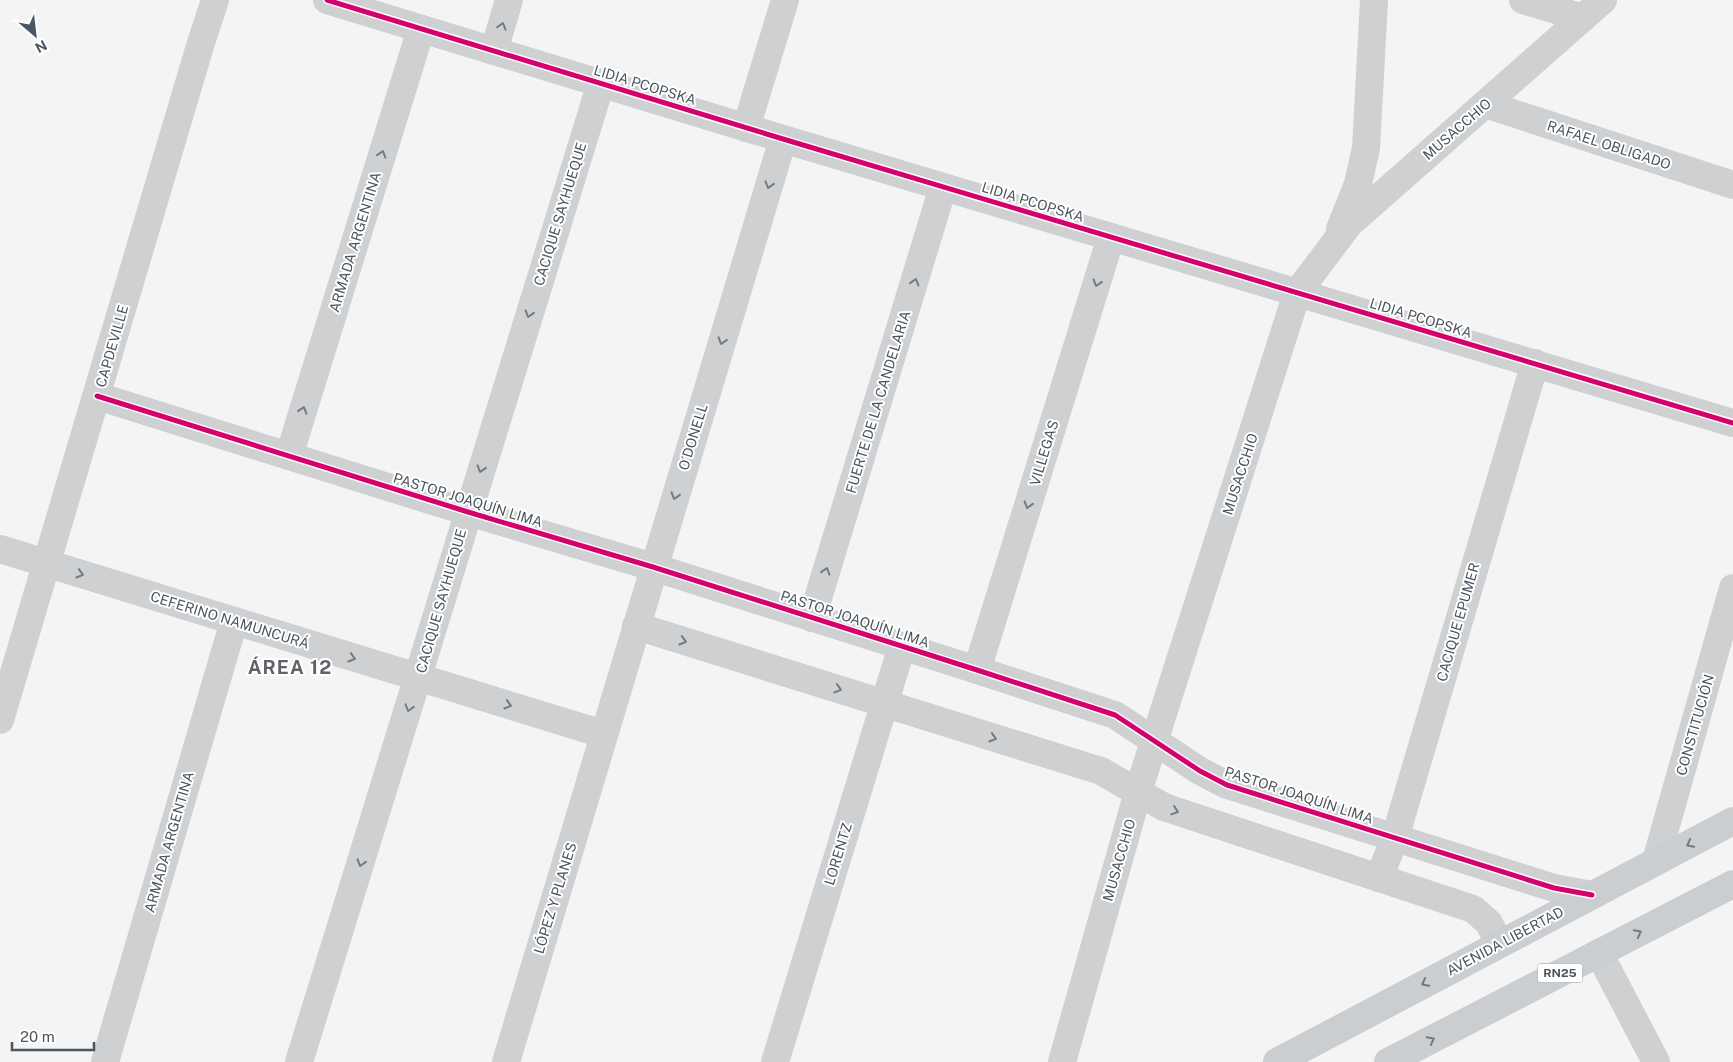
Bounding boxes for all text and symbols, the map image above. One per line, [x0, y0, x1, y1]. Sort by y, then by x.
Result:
north arrow [10, 10, 60, 60]
one-way arrow [496, 22, 506, 30]
text: N [33, 37, 50, 56]
street label: LIDIA PCOPSKA [592, 62, 698, 108]
street label: MUSACCHIO [1420, 95, 1494, 163]
street label: RAFAEL OBLIGADO [1545, 117, 1673, 173]
street label: CACIQUE SAYHUEQUE [531, 140, 589, 288]
one-way arrow [377, 150, 387, 159]
street label: ARMADA ARGENTINA [326, 170, 384, 314]
street label: LIDIA PCOPSKA [980, 179, 1086, 225]
one-way arrow [765, 181, 775, 189]
one-way arrow [909, 278, 919, 286]
one-way arrow [1092, 279, 1102, 287]
street label: LIDIA PCOPSKA [1368, 295, 1474, 341]
street label: CAPDEVILLE [93, 303, 131, 389]
one-way arrow [525, 309, 535, 317]
street label: FUERTE DE LA CANDELARIA [843, 309, 913, 495]
one-way arrow [717, 336, 727, 345]
street label: O´DONELL [675, 402, 711, 472]
one-way arrow [298, 406, 308, 414]
street label: VILLEGAS [1026, 418, 1062, 488]
street label: MUSACCHIO [1219, 431, 1261, 517]
one-way arrow [477, 464, 487, 472]
street label: PASTOR JOAQUÍN LIMA [391, 469, 545, 530]
one-way arrow [670, 492, 680, 500]
one-way arrow [1023, 501, 1033, 509]
street label: CACIQUE SAYHUEQUE [413, 527, 469, 675]
street label: CACIQUE EPUMER [1433, 561, 1483, 683]
one-way arrow [821, 567, 831, 576]
one-way arrow [75, 568, 84, 578]
street label: PASTOR JOAQUÍN LIMA [779, 586, 932, 651]
street label: CEFERINO NAMUNCURÁ [149, 587, 312, 652]
one-way arrow [678, 635, 686, 645]
one-way arrow [348, 652, 356, 662]
district label: ÁREA 12 [248, 656, 332, 678]
street label: CONSTITUCIÓN [1671, 672, 1717, 777]
one-way arrow [833, 684, 841, 694]
one-way arrow [503, 700, 511, 710]
one-way arrow [405, 704, 415, 712]
one-way arrow [988, 732, 996, 742]
street label: PASTOR JOAQUÍN LIMA [1223, 762, 1376, 827]
street label: ARMADA ARGENTINA [141, 770, 197, 914]
one-way arrow [1170, 805, 1179, 815]
street label: MUSACCHIO [1100, 817, 1138, 903]
street label: LORENTZ [821, 821, 855, 887]
one-way arrow [1686, 838, 1695, 848]
street label: LÓPEZ Y PLANES [529, 840, 580, 956]
one-way arrow [356, 859, 366, 867]
street label: AVENIDA LIBERTAD [1444, 903, 1566, 979]
one-way arrow [1632, 929, 1641, 939]
road number: RN25 [1538, 964, 1582, 982]
one-way arrow [1422, 977, 1431, 987]
scale bar [12, 1020, 95, 1052]
text: 20 m [20, 1028, 55, 1045]
one-way arrow [1426, 1036, 1435, 1046]

